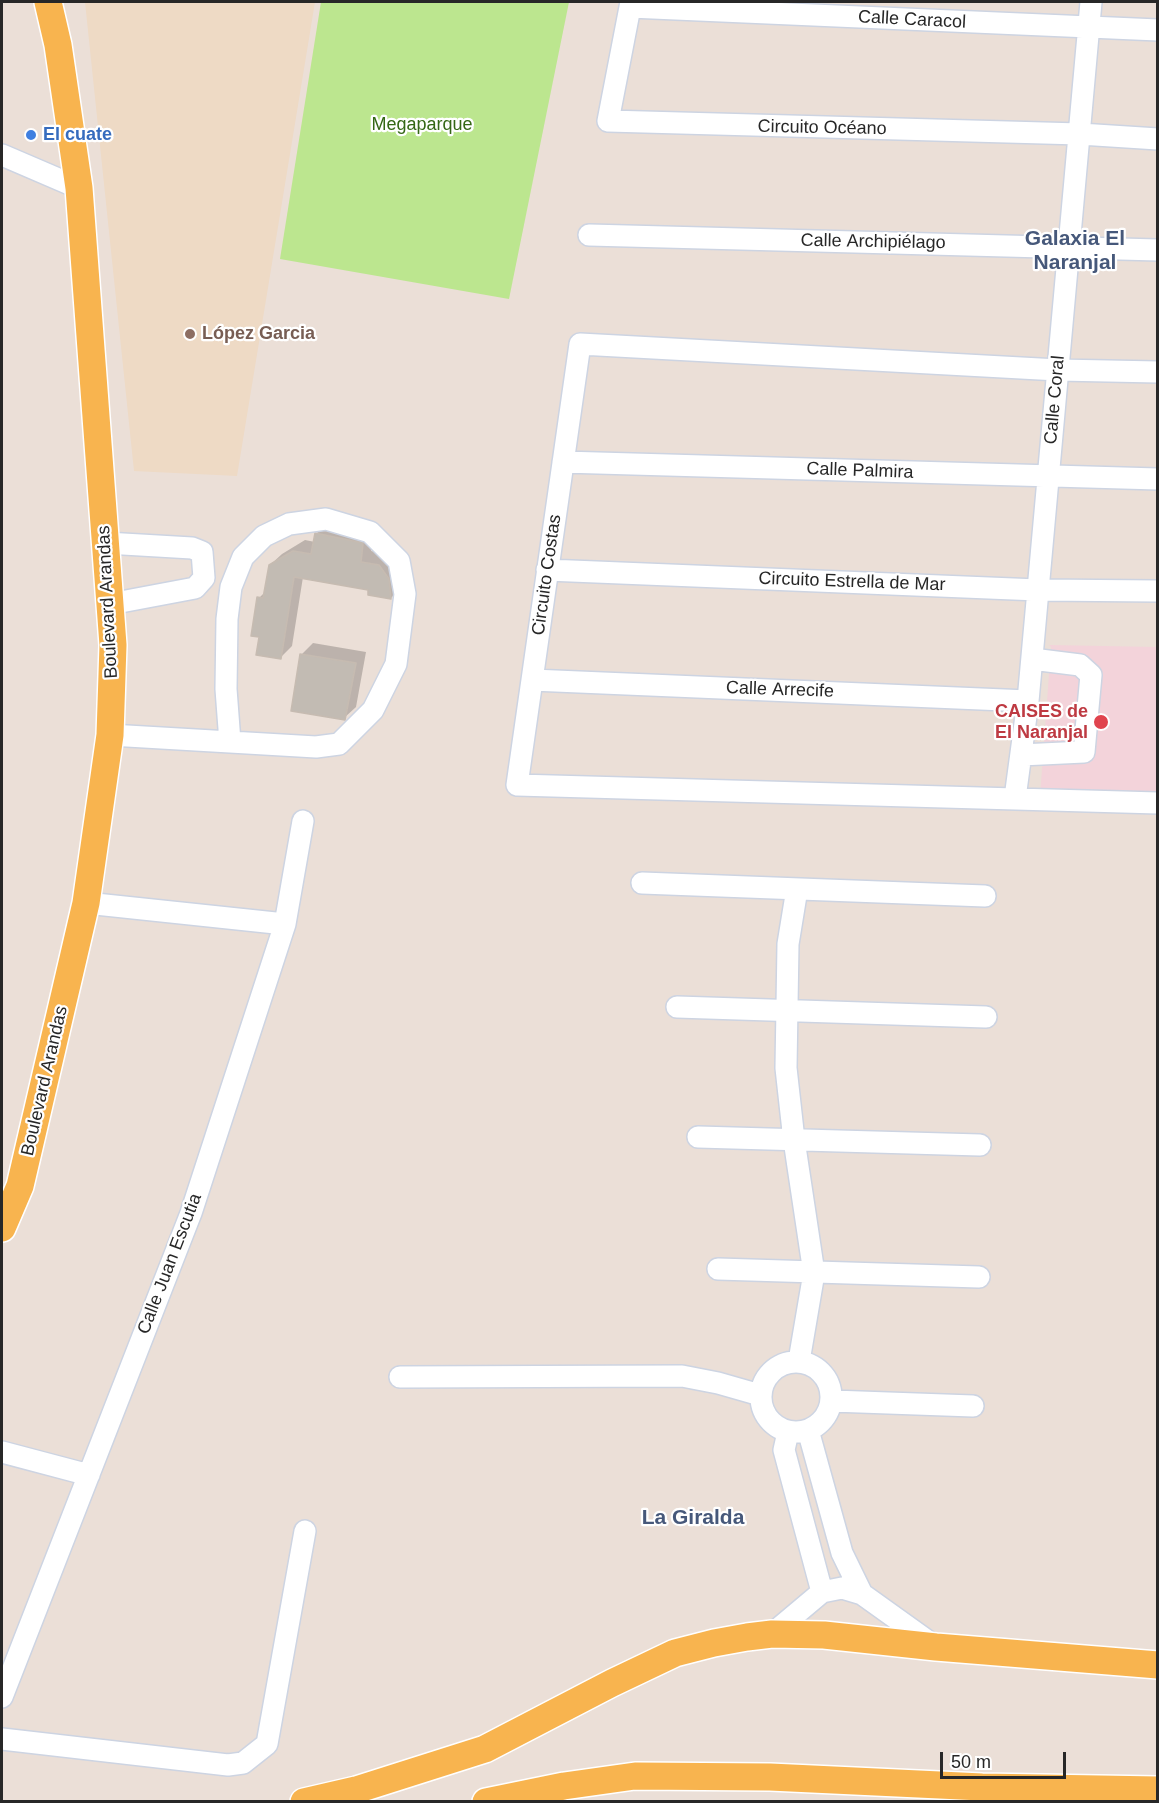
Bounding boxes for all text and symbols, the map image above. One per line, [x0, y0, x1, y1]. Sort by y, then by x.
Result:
street label: Calle Caracol [857, 6, 967, 34]
park label: Megaparque [371, 114, 473, 136]
street label: Circuito Océano [757, 116, 887, 140]
place label: El cuate [43, 124, 112, 146]
marker: El cuate [24, 128, 38, 142]
district label: Galaxia El Naranjal [1025, 226, 1125, 276]
street label: Calle Archipiélago [800, 230, 946, 254]
place label: López Garcia [202, 323, 315, 345]
marker: López Garcia [183, 327, 197, 341]
street label: Calle Coral [1040, 355, 1070, 445]
street label: Calle Palmira [806, 458, 914, 484]
street label: Circuito Costas [528, 513, 566, 637]
street label: Boulevard Arandas [93, 525, 123, 679]
street label: Circuito Estrella de Mar [758, 568, 946, 596]
street label: Calle Arrecife [726, 677, 834, 703]
place label: CAISES de El Naranjal [995, 701, 1088, 744]
marker: CAISES de El Naranjal [1092, 713, 1110, 731]
street label: Boulevard Arandas [17, 1004, 73, 1158]
street label: Calle Juan Escutia [133, 1191, 207, 1337]
district label: La Giralda [642, 1505, 744, 1531]
scale bar [943, 1740, 1069, 1778]
text: 50 m [951, 1752, 991, 1772]

